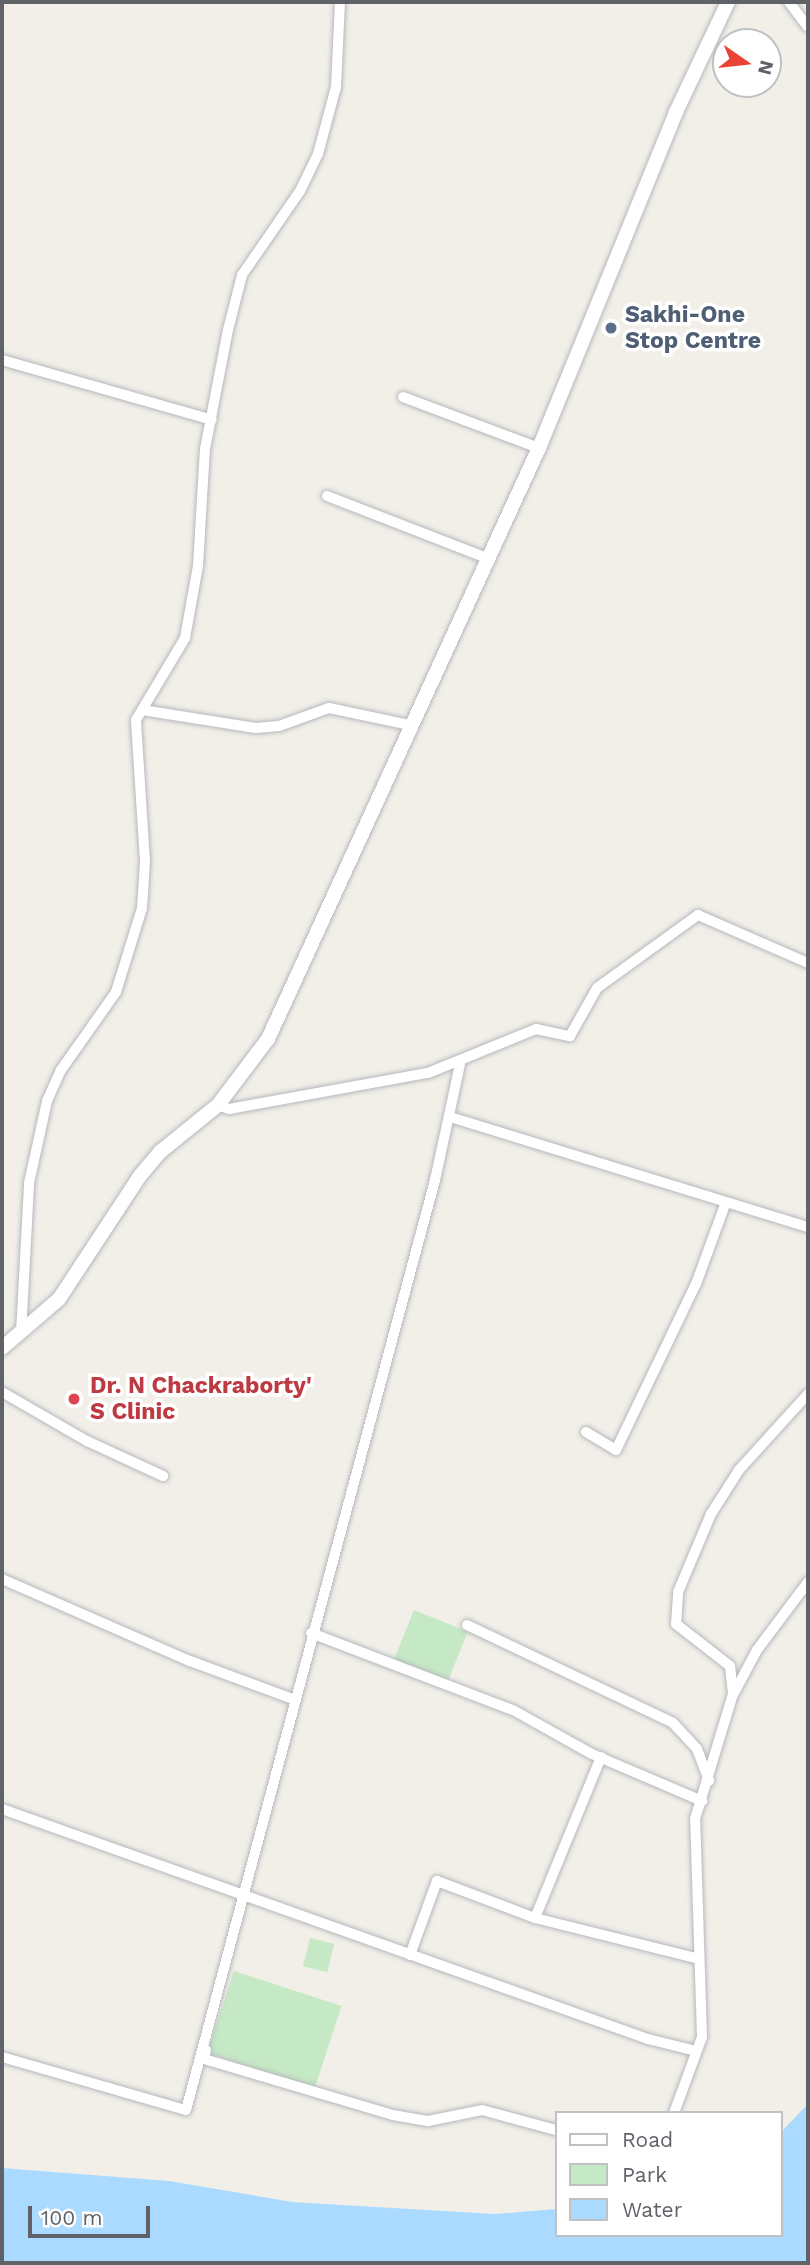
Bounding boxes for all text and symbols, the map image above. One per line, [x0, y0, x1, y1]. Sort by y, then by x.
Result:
north arrow [712, 28, 782, 98]
text: N [753, 58, 779, 77]
place label: Sakhi-One Stop Centre [625, 301, 761, 355]
marker: Sakhi-One Stop Centre [603, 320, 619, 336]
place label: Dr. N Chackraborty' S Clinic [90, 1372, 312, 1426]
marker: Dr. N Chackraborty' S Clinic [64, 1389, 84, 1409]
legend [554, 2111, 782, 2237]
text: Road [622, 2127, 673, 2152]
text: Park [622, 2162, 667, 2187]
scale bar [32, 2192, 154, 2236]
text: Water [622, 2197, 682, 2222]
text: 100 m [41, 2205, 103, 2230]

